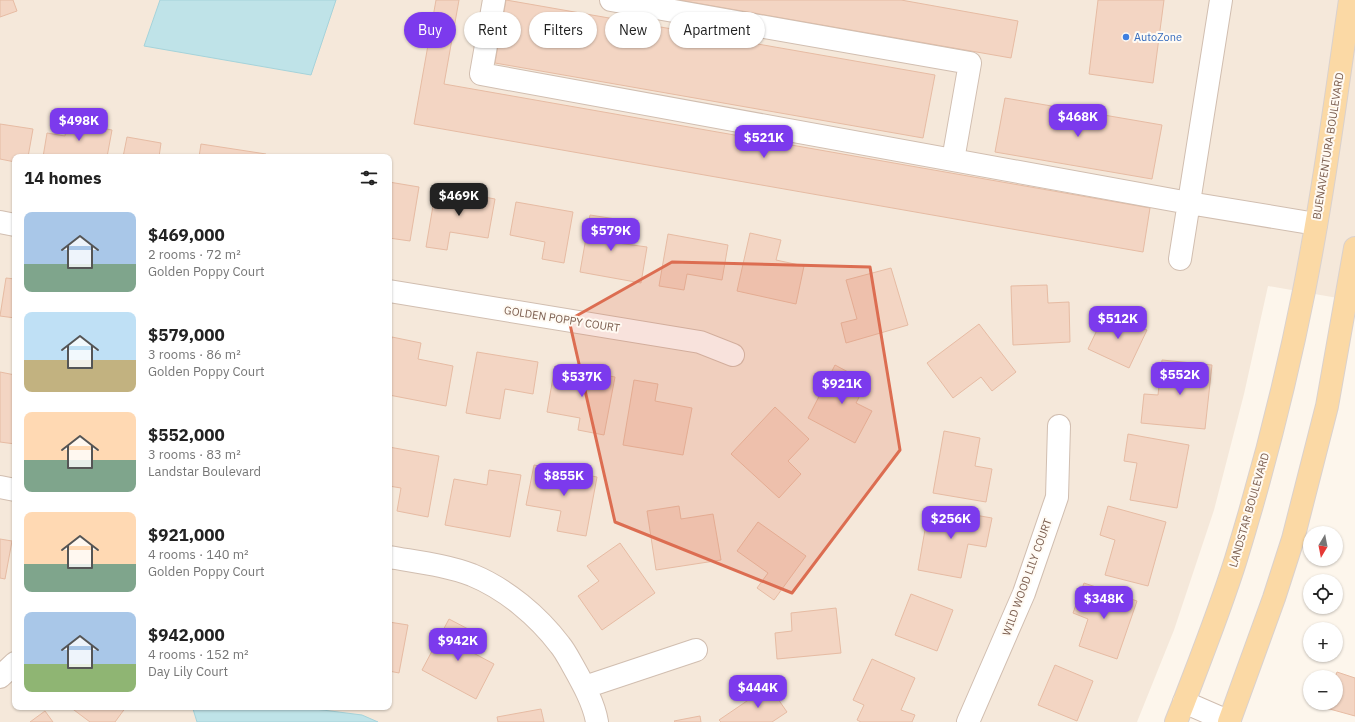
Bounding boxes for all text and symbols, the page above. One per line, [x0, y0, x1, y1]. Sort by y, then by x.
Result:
chip: Buy [404, 12, 456, 48]
chip: Rent [464, 12, 521, 48]
chip: Filters [529, 12, 597, 48]
chip: New [605, 12, 661, 48]
chip: Apartment [669, 12, 765, 48]
place label: AutoZone [1134, 30, 1182, 44]
marker: AutoZone [1121, 32, 1131, 42]
street label: BUENAVENTURA BOULEVARD [1309, 71, 1347, 221]
pin: $468K [1050, 104, 1106, 138]
pin: $498K [51, 108, 107, 142]
text: $468K [1058, 108, 1098, 125]
text: $498K [59, 112, 99, 129]
pin: $521K [736, 125, 792, 159]
text: $521K [744, 129, 784, 146]
text: 14 homes [24, 167, 101, 189]
icon: filters [358, 167, 380, 189]
pin: $469K [431, 183, 487, 217]
text: $469K [439, 187, 479, 204]
pin: $579K [583, 218, 639, 252]
text: $579K [591, 222, 631, 239]
text: $469,000 [148, 224, 225, 246]
icon: home [56, 228, 104, 276]
text: 2 rooms · 72 m² [148, 246, 241, 263]
text: Golden Poppy Court [148, 263, 265, 280]
street label: GOLDEN POPPY COURT [503, 303, 622, 335]
pin: $512K [1090, 306, 1146, 340]
text: $512K [1098, 310, 1138, 327]
text: $579,000 [148, 324, 225, 346]
icon: home [56, 328, 104, 376]
text: 3 rooms · 86 m² [148, 346, 241, 363]
pin: $552K [1152, 362, 1208, 396]
text: Golden Poppy Court [148, 363, 265, 380]
pin: $537K [554, 364, 610, 398]
text: $552K [1160, 366, 1200, 383]
text: $537K [562, 368, 602, 385]
pin: $921K [814, 371, 870, 405]
text: $921K [822, 375, 862, 392]
text: $552,000 [148, 424, 225, 446]
icon: home [56, 428, 104, 476]
text: 3 rooms · 83 m² [148, 446, 241, 463]
street label: LANDSTAR BOULEVARD [1226, 451, 1272, 569]
text: Landstar Boulevard [148, 463, 261, 480]
pin: $855K [536, 463, 592, 497]
text: $855K [544, 467, 584, 484]
pin: $256K [923, 506, 979, 540]
text: $256K [931, 510, 971, 527]
street label: WILD WOOD LILY COURT [999, 516, 1055, 638]
text: $921,000 [148, 524, 225, 546]
north arrow [1303, 526, 1343, 566]
map controls [1303, 526, 1343, 710]
icon: home [56, 528, 104, 576]
text: 4 rooms · 140 m² [148, 546, 249, 563]
text: Golden Poppy Court [148, 563, 265, 580]
button: locate [1303, 574, 1343, 614]
pin: $348K [1076, 586, 1132, 620]
text: $348K [1084, 590, 1124, 607]
button: + [1303, 622, 1343, 662]
text: $942,000 [148, 624, 225, 646]
icon: home [56, 628, 104, 676]
pin: $942K [430, 628, 486, 662]
text: $942K [438, 632, 478, 649]
text: 4 rooms · 152 m² [148, 646, 249, 663]
text: Day Lily Court [148, 663, 228, 680]
button: − [1303, 670, 1343, 710]
pin: $444K [730, 675, 786, 709]
text: $444K [738, 679, 778, 696]

